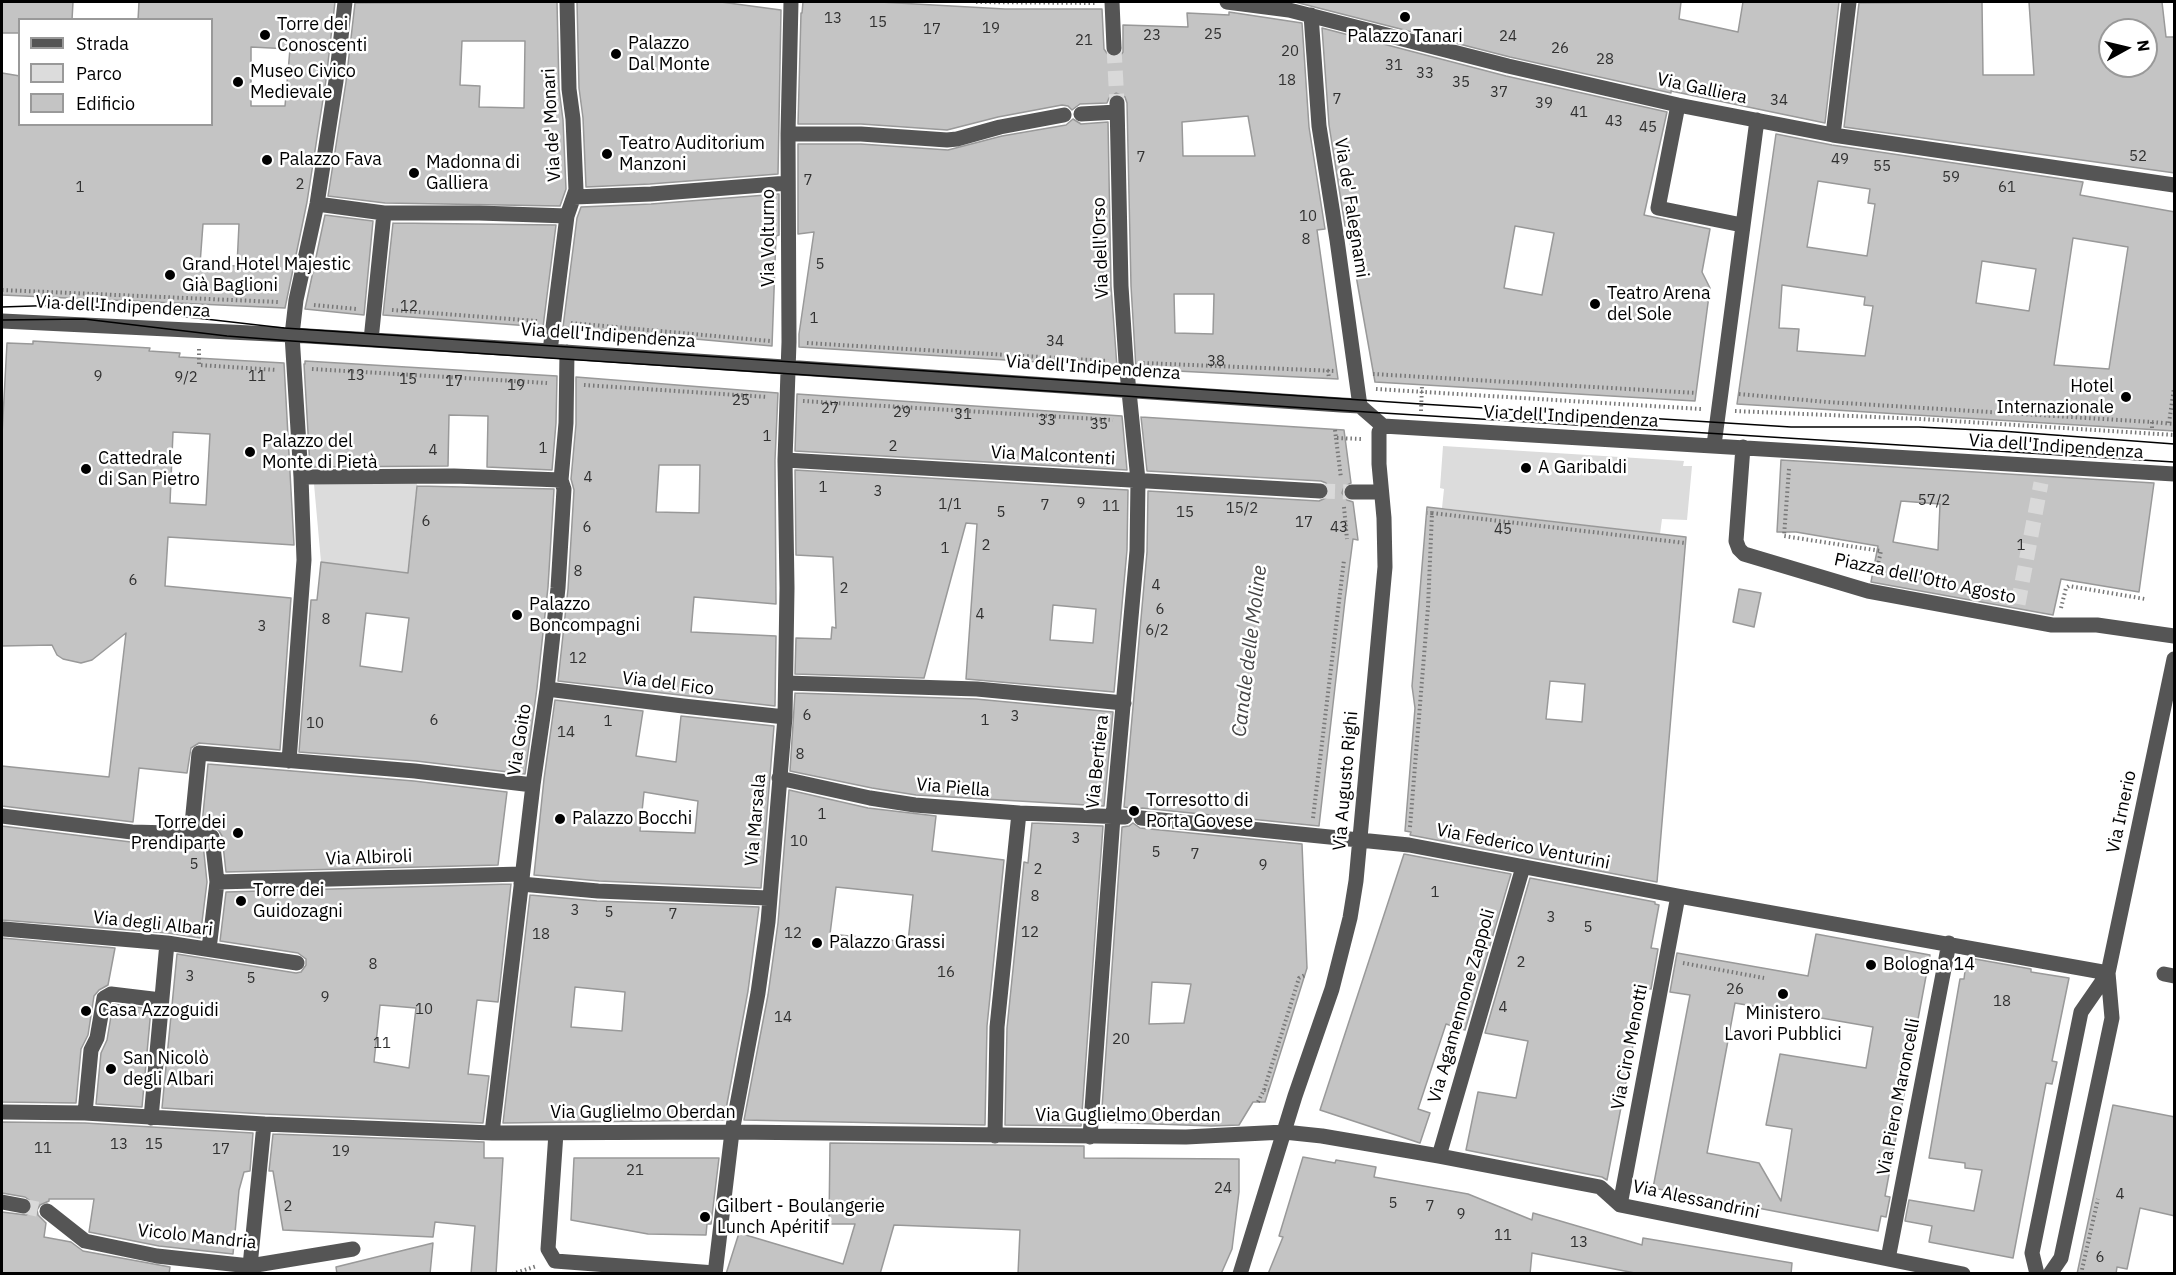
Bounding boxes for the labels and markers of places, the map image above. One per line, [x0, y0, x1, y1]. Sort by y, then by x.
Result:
marker: Palazzo Tanari [1398, 10, 1412, 24]
place label: Torre dei Conoscenti [277, 14, 367, 57]
place label: Palazzo Tanari [1347, 26, 1463, 48]
marker: Torre dei Conoscenti [258, 28, 272, 42]
place label: Palazzo Dal Monte [628, 33, 710, 76]
marker: Palazzo Dal Monte [609, 47, 623, 61]
place label: Museo Civico Medievale [250, 61, 356, 104]
marker: Museo Civico Medievale [231, 75, 245, 89]
place label: Teatro Auditorium Manzoni [619, 133, 765, 176]
marker: Teatro Auditorium Manzoni [600, 147, 614, 161]
place label: Palazzo Fava [279, 149, 382, 171]
place label: Madonna di Galliera [426, 152, 520, 195]
marker: Palazzo Fava [260, 153, 274, 167]
marker: Madonna di Galliera [407, 166, 421, 180]
place label: Grand Hotel Majestic Già Baglioni [182, 254, 351, 296]
marker: Grand Hotel Majestic Già Baglioni [163, 268, 177, 282]
place label: Teatro Arena del Sole [1607, 283, 1711, 326]
marker: Teatro Arena del Sole [1588, 297, 1602, 311]
place label: Hotel Internazionale [1996, 376, 2114, 418]
marker: Hotel Internazionale [2119, 390, 2133, 404]
place label: Palazzo del Monte di Pietà [262, 431, 378, 474]
marker: Palazzo del Monte di Pietà [243, 445, 257, 459]
place label: Cattedrale di San Pietro [98, 448, 200, 490]
place label: A Garibaldi [1538, 457, 1627, 479]
marker: A Garibaldi [1519, 461, 1533, 475]
marker: Cattedrale di San Pietro [79, 462, 93, 476]
place label: Palazzo Boncompagni [529, 594, 640, 636]
marker: Palazzo Boncompagni [510, 608, 524, 622]
place label: Torresotto di Porta Govese [1146, 790, 1253, 832]
marker: Torresotto di Porta Govese [1127, 804, 1141, 818]
place label: Palazzo Bocchi [572, 808, 692, 830]
place label: Torre dei Prendiparte [131, 812, 226, 854]
marker: Palazzo Bocchi [553, 812, 567, 826]
marker: Torre dei Prendiparte [231, 826, 245, 840]
place label: Torre dei Guidozagni [253, 880, 343, 922]
marker: Torre dei Guidozagni [234, 894, 248, 908]
place label: Palazzo Grassi [829, 932, 945, 954]
marker: Palazzo Grassi [810, 936, 824, 950]
place label: Bologna 14 [1883, 954, 1975, 976]
marker: Bologna 14 [1864, 958, 1878, 972]
marker: Ministero Lavori Pubblici [1776, 987, 1790, 1001]
place label: Casa Azzoguidi [98, 1000, 219, 1022]
place label: Ministero Lavori Pubblici [1724, 1003, 1842, 1046]
marker: Casa Azzoguidi [79, 1004, 93, 1018]
place label: San Nicolò degli Albari [123, 1048, 214, 1090]
marker: San Nicolò degli Albari [104, 1062, 118, 1076]
place label: Gilbert - Boulangerie Lunch Apéritif [717, 1196, 885, 1238]
marker: Gilbert - Boulangerie Lunch Apéritif [698, 1210, 712, 1224]

